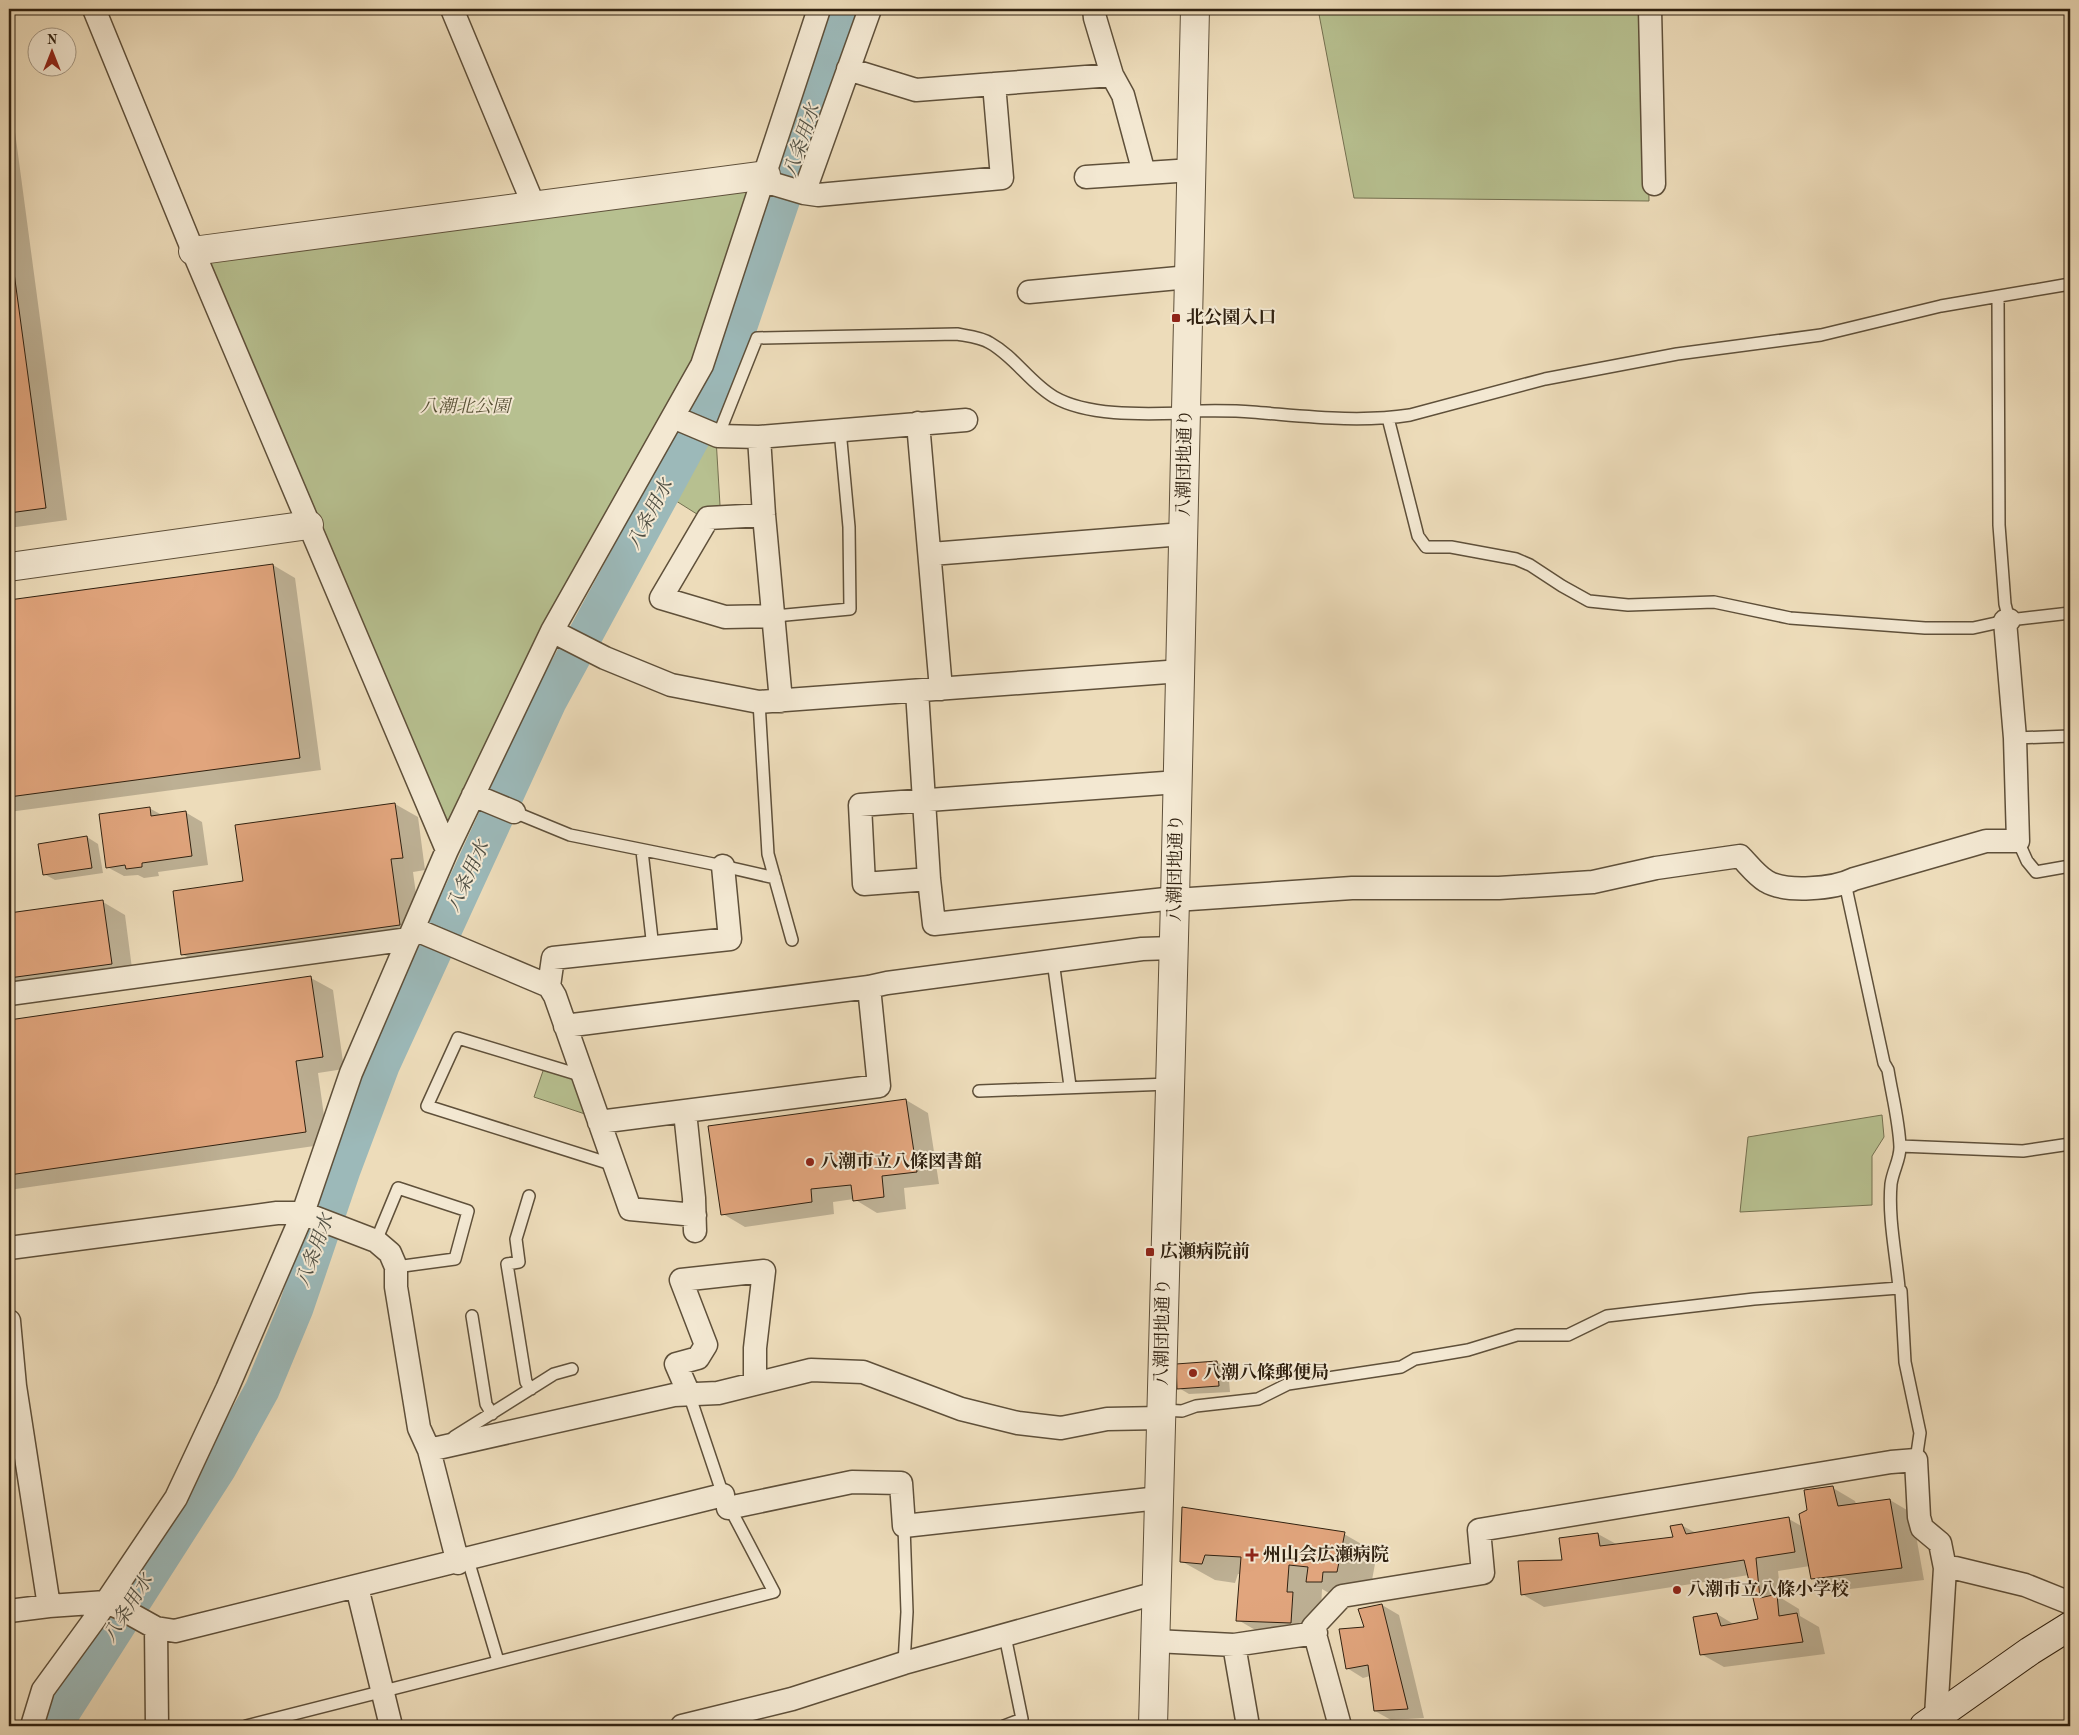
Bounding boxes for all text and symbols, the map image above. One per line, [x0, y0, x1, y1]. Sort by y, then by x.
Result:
north arrow [28, 28, 78, 78]
text: N [47, 33, 58, 47]
water label: 八条用水 [780, 99, 825, 180]
place label: 北公園入口 [1186, 307, 1276, 327]
marker: 北公園入口 [1170, 312, 1182, 324]
park label: 八潮北公園 [420, 396, 513, 416]
street label: 八潮団地通り [1173, 409, 1195, 517]
water label: 八条用水 [623, 474, 678, 553]
street label: 八潮団地通り [1164, 814, 1186, 922]
water label: 八条用水 [443, 836, 495, 915]
place label: 八潮市立八條図書館 [820, 1151, 982, 1171]
marker: 八潮市立八條図書館 [804, 1156, 816, 1168]
water label: 八条用水 [292, 1209, 339, 1290]
place label: 広瀬病院前 [1160, 1241, 1250, 1261]
marker: 広瀬病院前 [1144, 1246, 1156, 1258]
street label: 八潮団地通り [1151, 1278, 1173, 1386]
place label: 八潮八條郵便局 [1203, 1362, 1329, 1382]
marker: 八潮八條郵便局 [1187, 1367, 1199, 1379]
place label: 州山会広瀬病院 [1263, 1544, 1389, 1564]
marker: 州山会広瀬病院 [1245, 1548, 1259, 1562]
water label: 八条用水 [99, 1569, 158, 1646]
place label: 八潮市立八條小学校 [1687, 1579, 1849, 1599]
marker: 八潮市立八條小学校 [1671, 1584, 1683, 1596]

